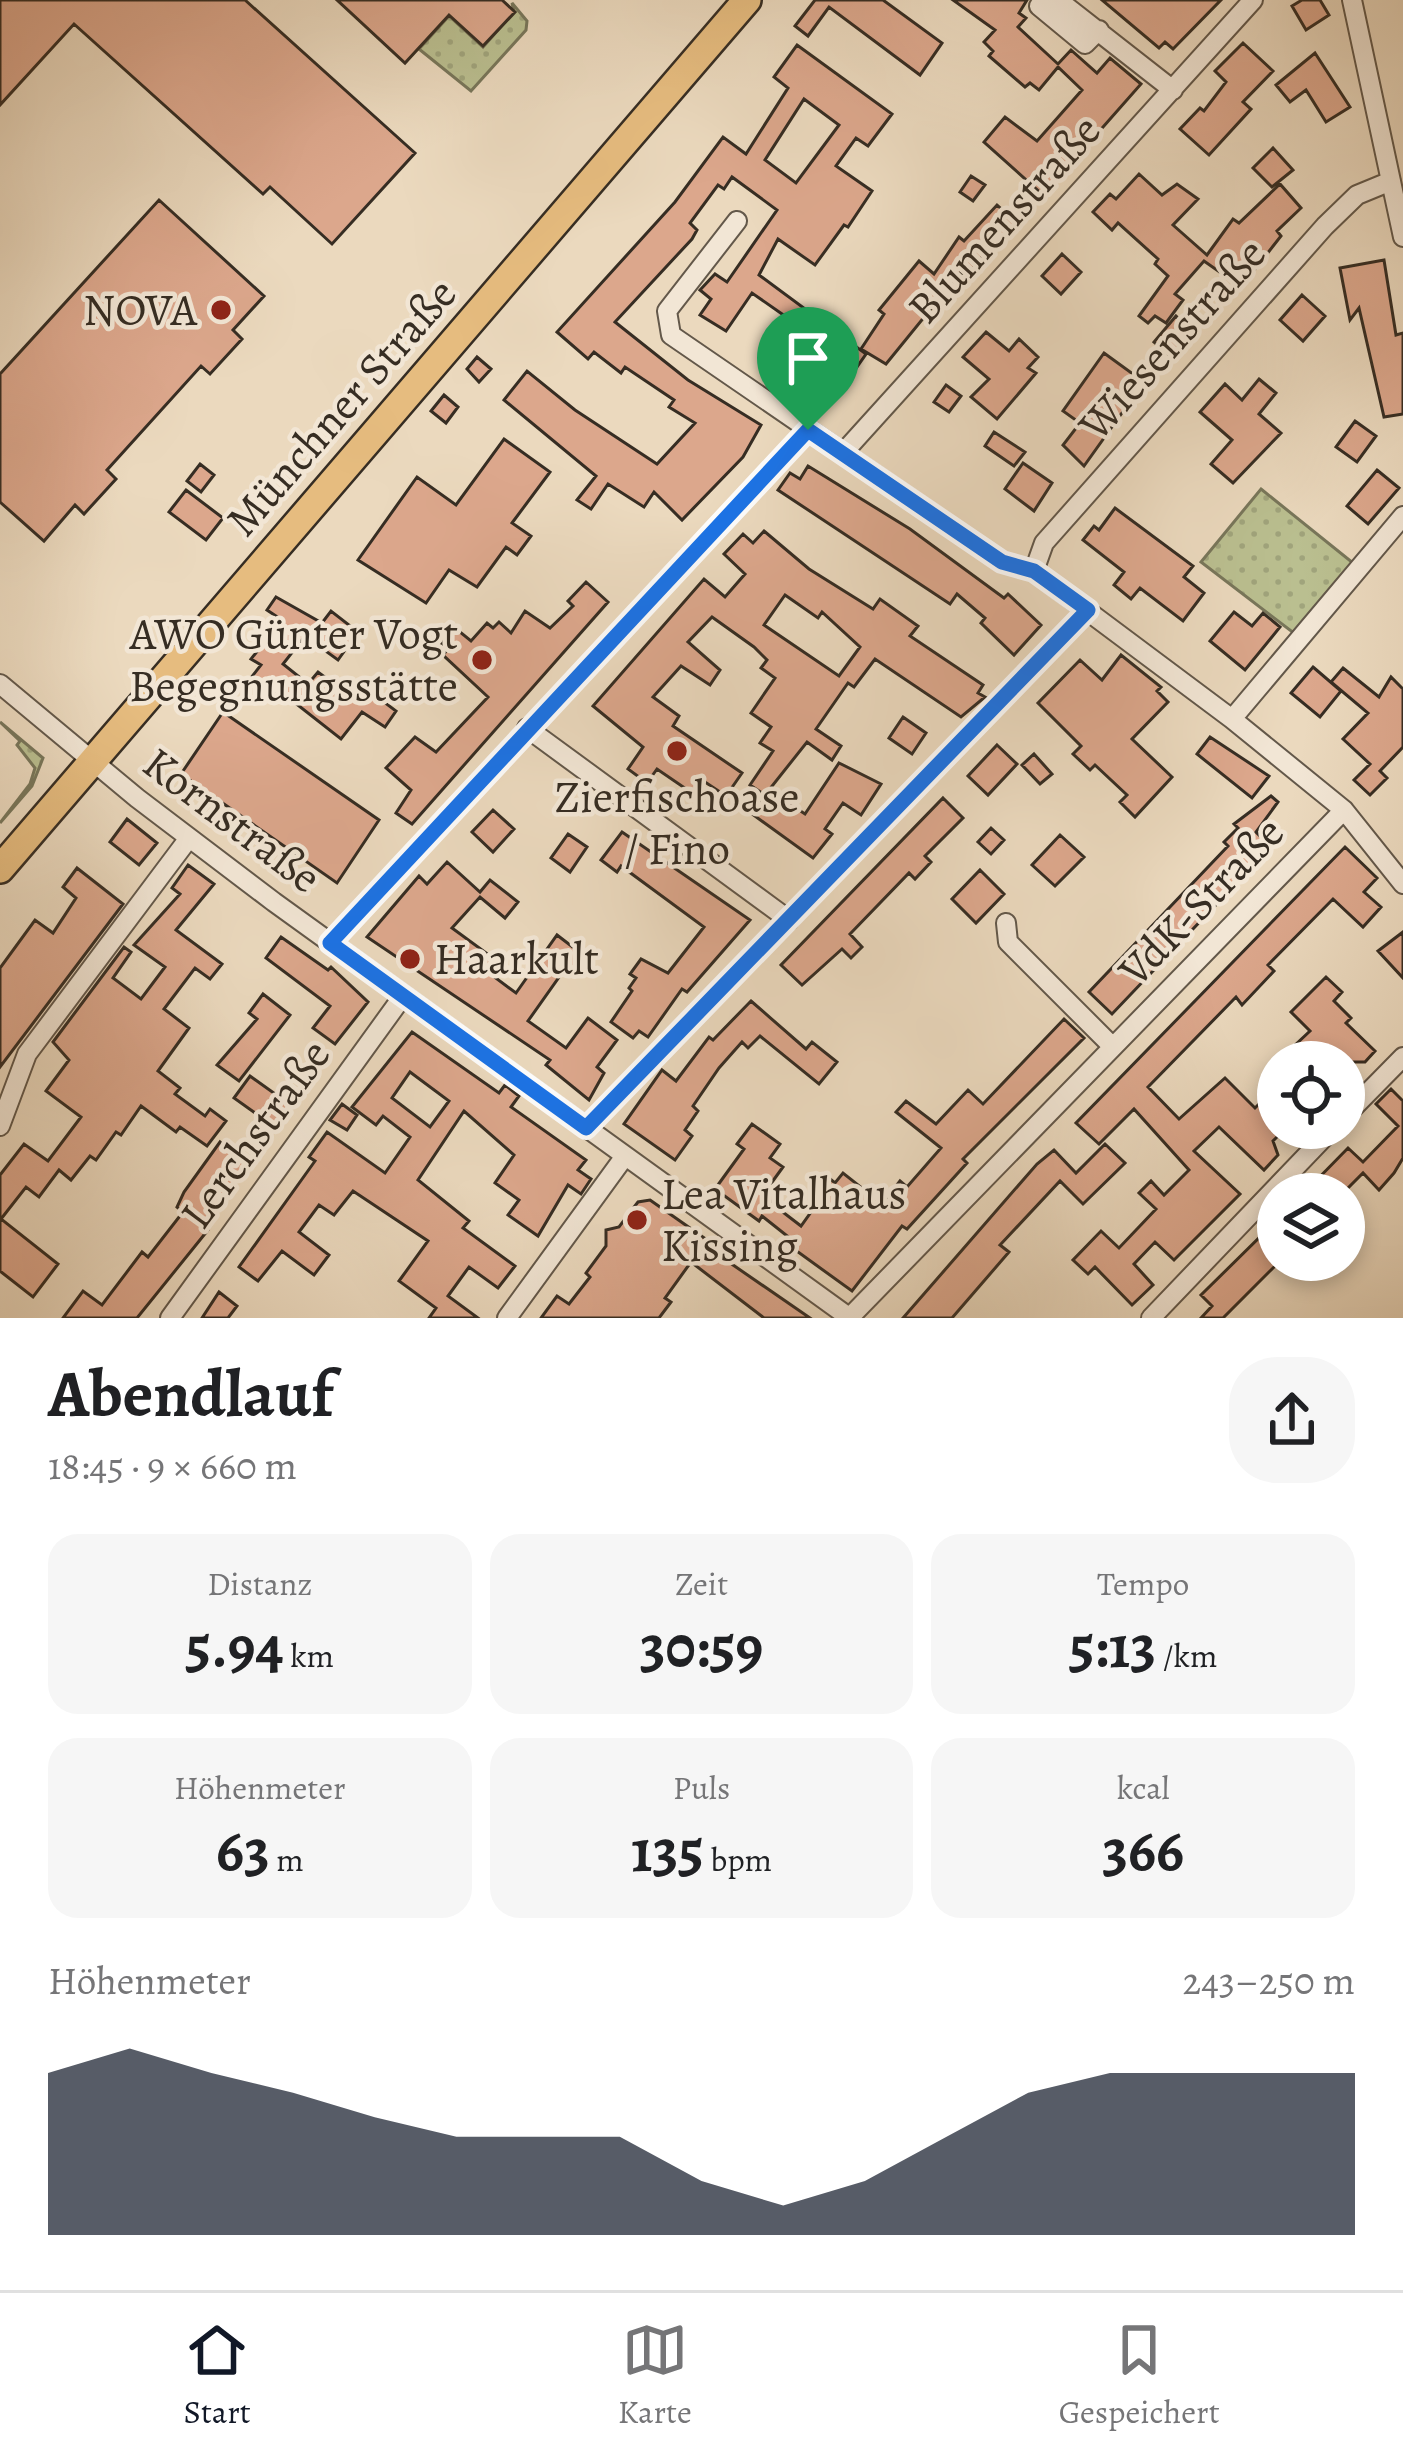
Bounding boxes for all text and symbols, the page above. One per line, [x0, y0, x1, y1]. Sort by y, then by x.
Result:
street label: Blumenstraße [893, 101, 1115, 337]
street label: Wiesenstraße [1064, 224, 1280, 455]
street label: Münchner Straße [211, 265, 471, 549]
place label: NOVA [83, 279, 198, 341]
marker: NOVA [208, 297, 234, 323]
pin [757, 307, 859, 430]
icon: arrive [775, 325, 841, 391]
place label: AWO Günter Vogt Begegnungsstätte [129, 603, 458, 717]
marker: AWO Günter Vogt Begegnungsstätte [469, 647, 495, 673]
street label: Kornstraße [130, 732, 334, 908]
marker: Zierfischoase / Fino [664, 738, 690, 764]
place label: Zierfischoase / Fino [555, 766, 799, 880]
street label: VdK-Straße [1104, 802, 1298, 1000]
place label: Haarkult [434, 928, 599, 990]
marker: Haarkult [397, 946, 423, 972]
street label: Lerchstraße [165, 1027, 345, 1241]
map controls [1257, 1041, 1365, 1281]
button: locate [1257, 1041, 1365, 1149]
place label: Lea Vitalhaus Kissing [661, 1163, 906, 1277]
button: layers [1257, 1173, 1365, 1281]
marker: Lea Vitalhaus Kissing [624, 1207, 650, 1233]
text: Abendlauf [48, 1349, 334, 1439]
button: share [1229, 1357, 1355, 1483]
text: 18:45 · 9 × 660 m [48, 1439, 297, 1492]
text: Distanz [207, 1561, 312, 1606]
text: Zeit [675, 1561, 728, 1606]
text: Tempo [1097, 1561, 1189, 1606]
text: 5.94 [186, 1606, 284, 1688]
text: 30:59 [640, 1606, 763, 1688]
text: 5:13 [1069, 1606, 1156, 1688]
text: km [284, 1633, 334, 1678]
text: /km [1156, 1633, 1217, 1678]
text: Höhenmeter [174, 1765, 346, 1810]
text: Puls [673, 1765, 730, 1810]
text: kcal [1117, 1765, 1170, 1810]
text: 63 [216, 1810, 270, 1892]
text: 135 [631, 1810, 704, 1892]
text: 366 [1102, 1810, 1184, 1892]
text: m [270, 1837, 304, 1882]
text: bpm [704, 1837, 772, 1882]
text: Höhenmeter [48, 1954, 251, 2007]
text: 243–250 m [1183, 1954, 1355, 2007]
tab: Start [183, 2317, 251, 2434]
tab: Karte [618, 2317, 692, 2434]
tab: Gespeichert [1059, 2317, 1220, 2434]

